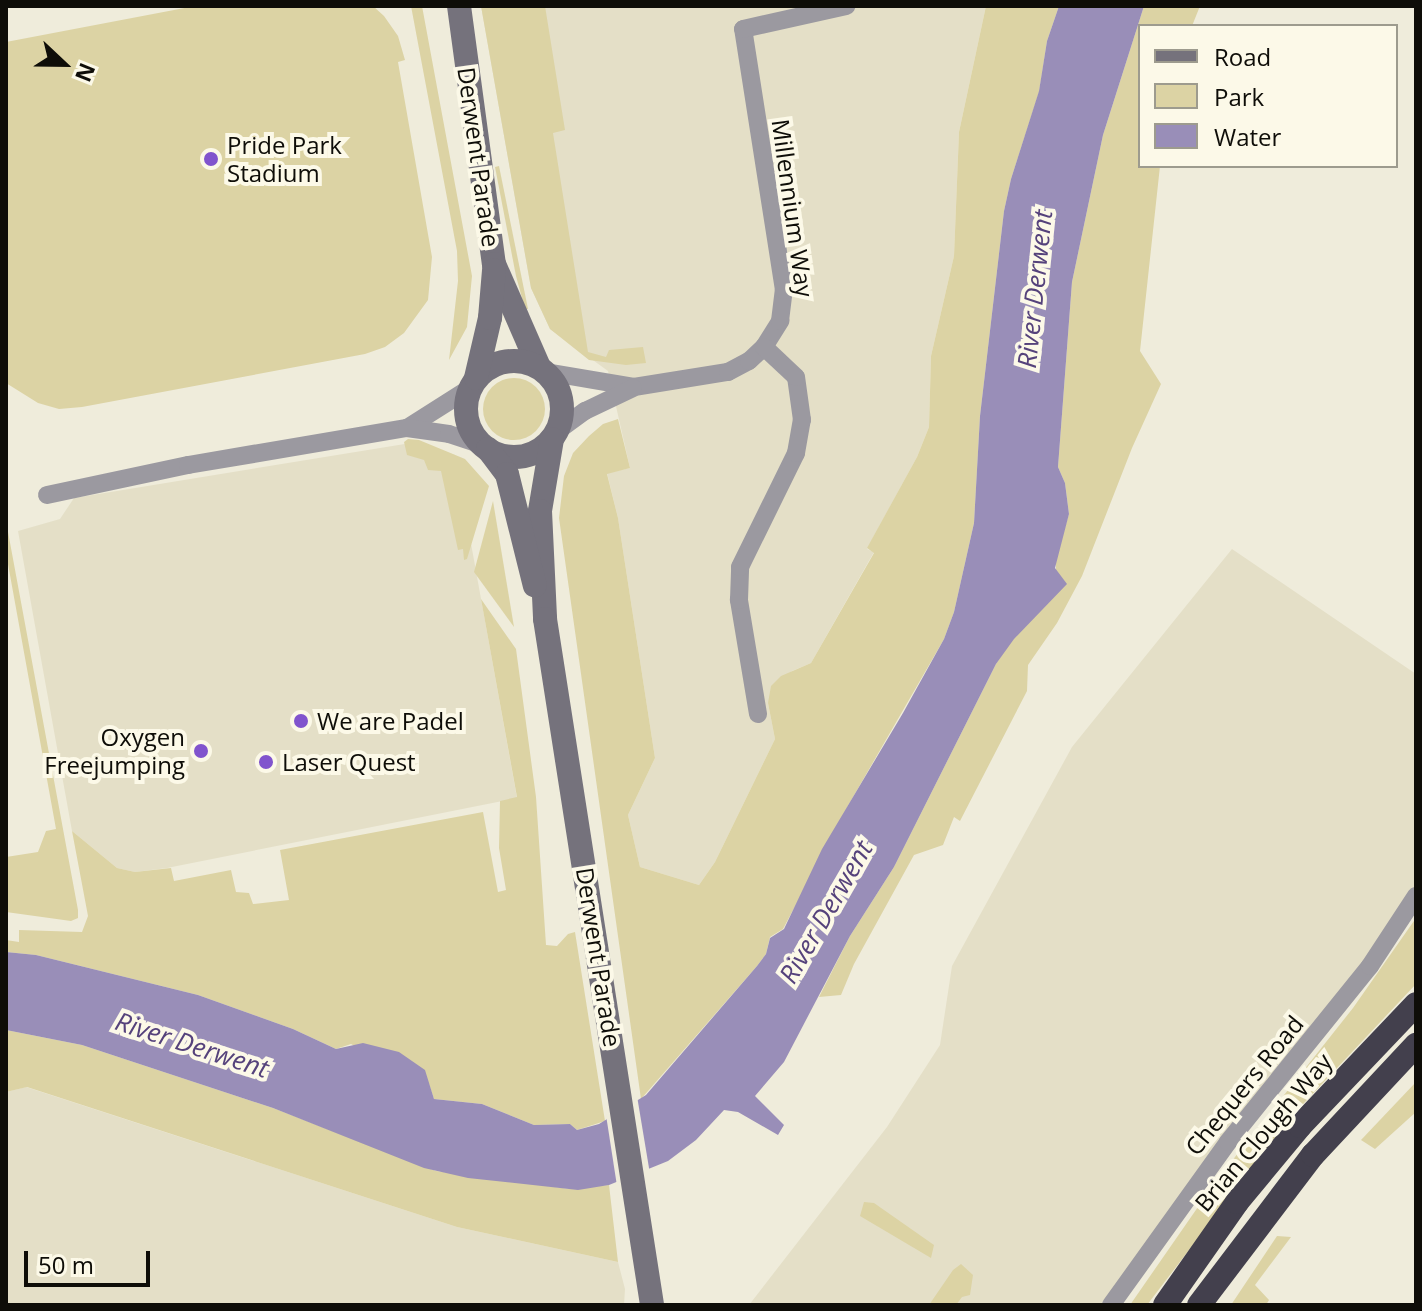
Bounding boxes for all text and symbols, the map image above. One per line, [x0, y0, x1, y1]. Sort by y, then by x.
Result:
north arrow [24, 24, 104, 104]
legend [1138, 24, 1398, 168]
text: Road [1214, 40, 1271, 73]
text: N [69, 59, 104, 87]
street label: Derwent Parade [452, 65, 506, 249]
text: Park [1214, 80, 1264, 113]
street label: Millennium Way [766, 117, 820, 299]
text: Water [1214, 120, 1281, 153]
place label: Pride Park Stadium [227, 131, 342, 187]
marker: Pride Park Stadium [202, 150, 220, 168]
water label: River Derwent [1011, 208, 1059, 370]
place label: We are Padel [317, 707, 464, 735]
marker: We are Padel [292, 712, 310, 730]
place label: Oxygen Freejumping [44, 723, 185, 779]
marker: Oxygen Freejumping [192, 742, 210, 760]
place label: Laser Quest [282, 748, 416, 776]
marker: Laser Quest [257, 753, 275, 771]
water label: River Derwent [773, 835, 879, 989]
street label: Derwent Parade [571, 865, 627, 1049]
water label: River Derwent [112, 1006, 272, 1084]
street label: Chequers Road [1179, 1010, 1309, 1160]
street label: Brian Clough Way [1188, 1047, 1338, 1217]
scale bar [28, 1235, 154, 1285]
text: 50 m [38, 1248, 94, 1281]

